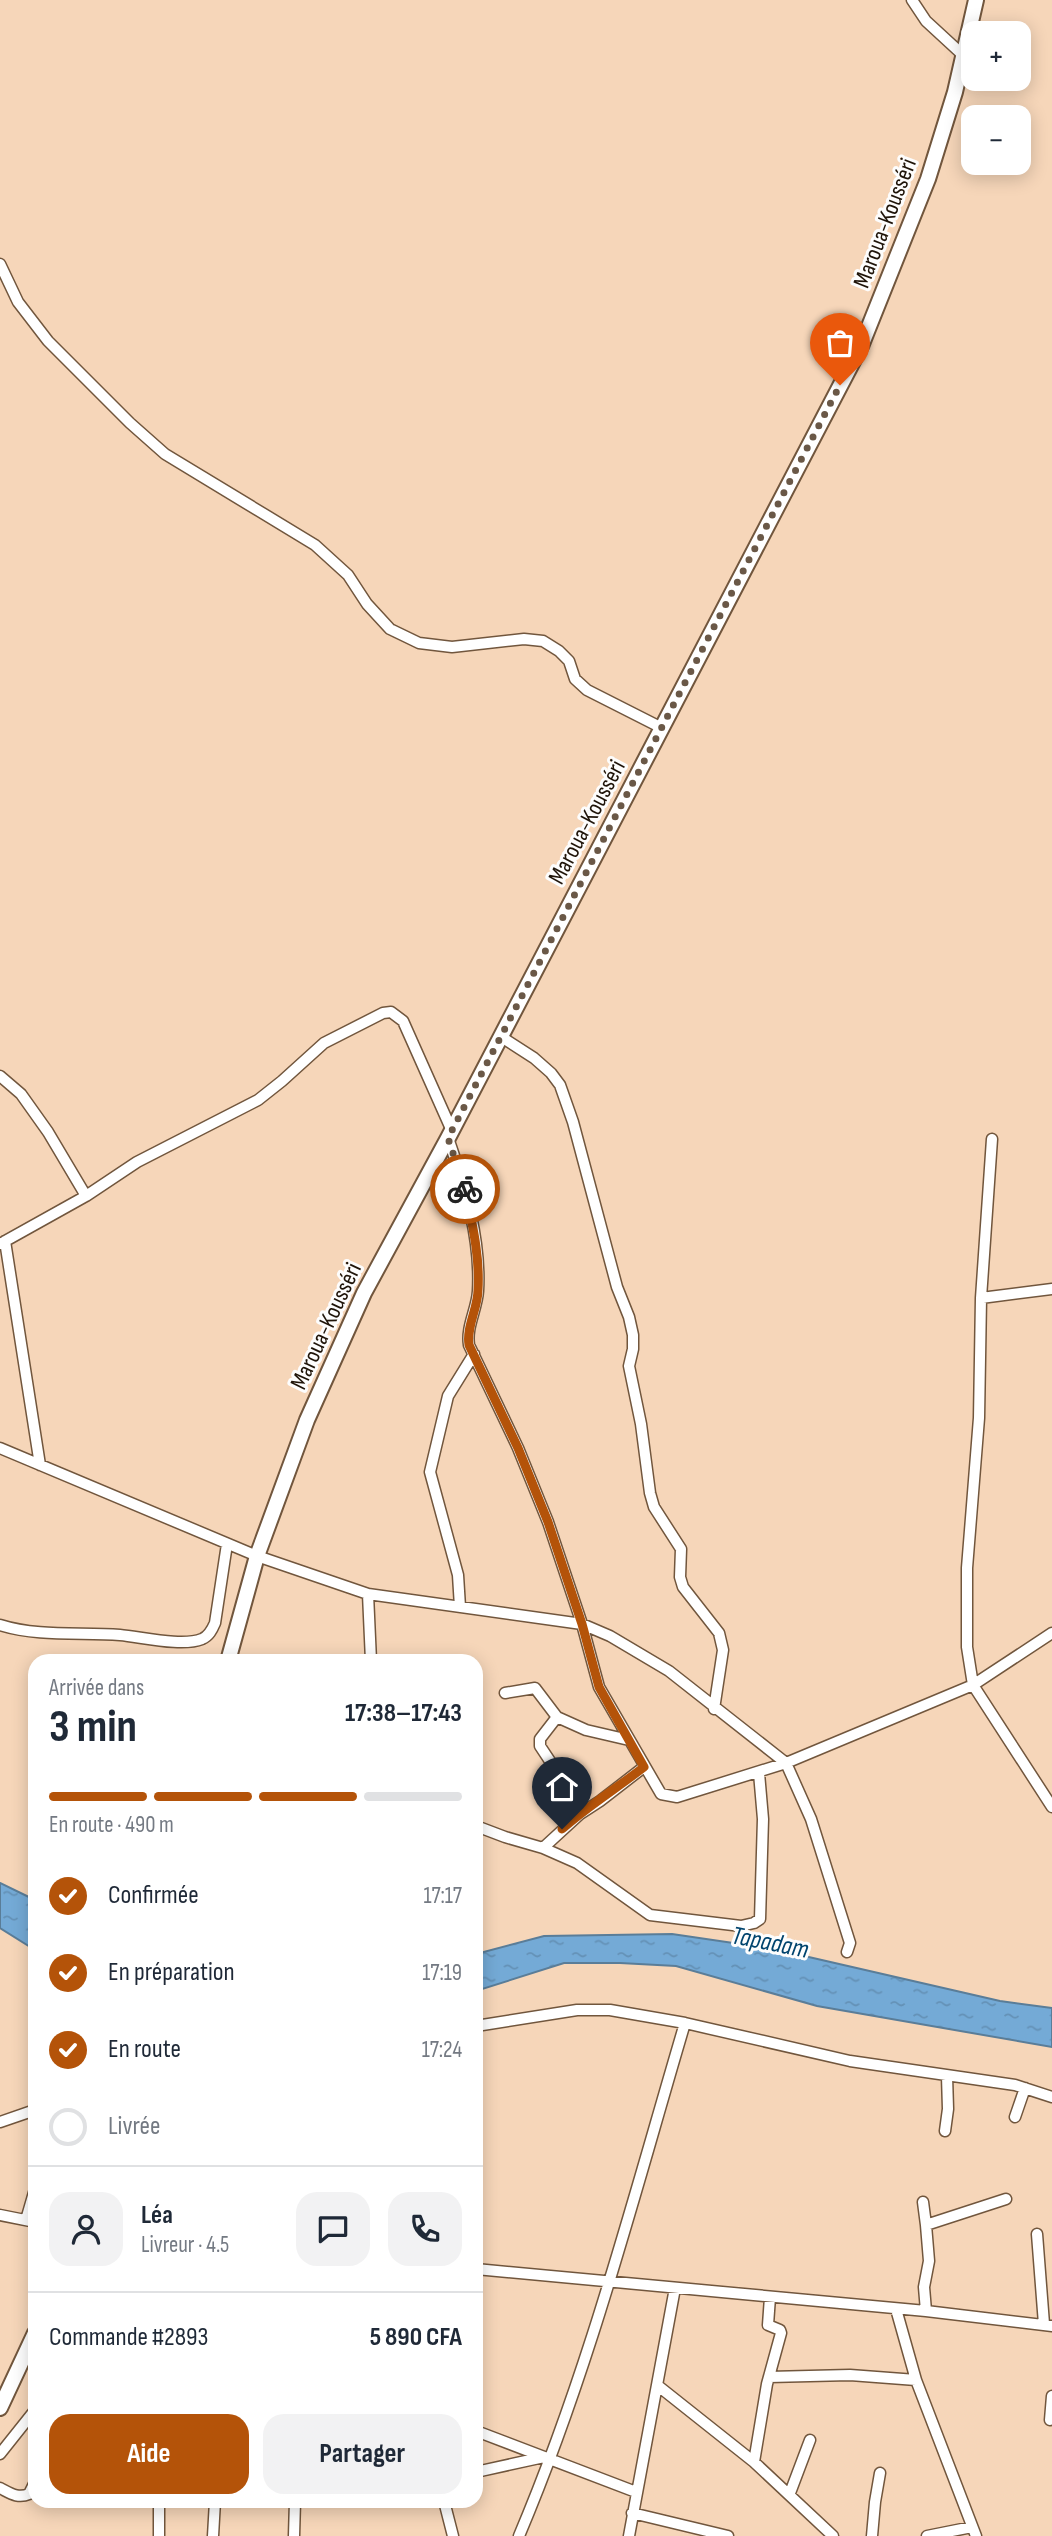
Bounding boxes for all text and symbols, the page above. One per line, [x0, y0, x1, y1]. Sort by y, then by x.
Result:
map controls [961, 21, 1031, 175]
button: + [961, 21, 1031, 91]
button: − [961, 105, 1031, 175]
street label: Maroua-Kousséri [847, 154, 923, 292]
pin [810, 313, 870, 385]
icon: bag [821, 324, 859, 362]
street label: Maroua-Kousséri [542, 755, 632, 889]
courier [430, 1154, 500, 1224]
icon: bike [446, 1170, 484, 1208]
street label: Maroua-Kousséri [284, 1258, 368, 1394]
text: Arrivée dans [49, 1674, 144, 1702]
text: 17:38–17:43 [345, 1698, 462, 1729]
text: 3 min [49, 1700, 137, 1755]
pin [532, 1757, 592, 1829]
icon: home [543, 1768, 581, 1806]
text: En route · 490 m [49, 1811, 174, 1839]
icon: check [49, 1877, 87, 1915]
text: Confirmée [108, 1880, 199, 1911]
text: 17:17 [423, 1882, 462, 1910]
water label: Tapadam [729, 1920, 811, 1966]
icon: check [49, 1954, 87, 1992]
text: En préparation [108, 1957, 235, 1988]
text: 17:19 [422, 1959, 462, 1987]
icon: check [49, 2031, 87, 2069]
text: En route [108, 2034, 181, 2065]
text: 17:24 [422, 2036, 462, 2064]
text: Livrée [108, 2111, 160, 2142]
button: person [49, 2192, 123, 2266]
button: chat [296, 2192, 370, 2266]
button: phone [388, 2192, 462, 2266]
text: Léa [141, 2200, 173, 2231]
text: Livreur · 4.5 [141, 2231, 229, 2259]
text: Commande #2893 [49, 2322, 208, 2353]
text: 5 890 CFA [370, 2322, 462, 2353]
button: Aide [49, 2414, 249, 2494]
button: Partager [263, 2414, 462, 2494]

